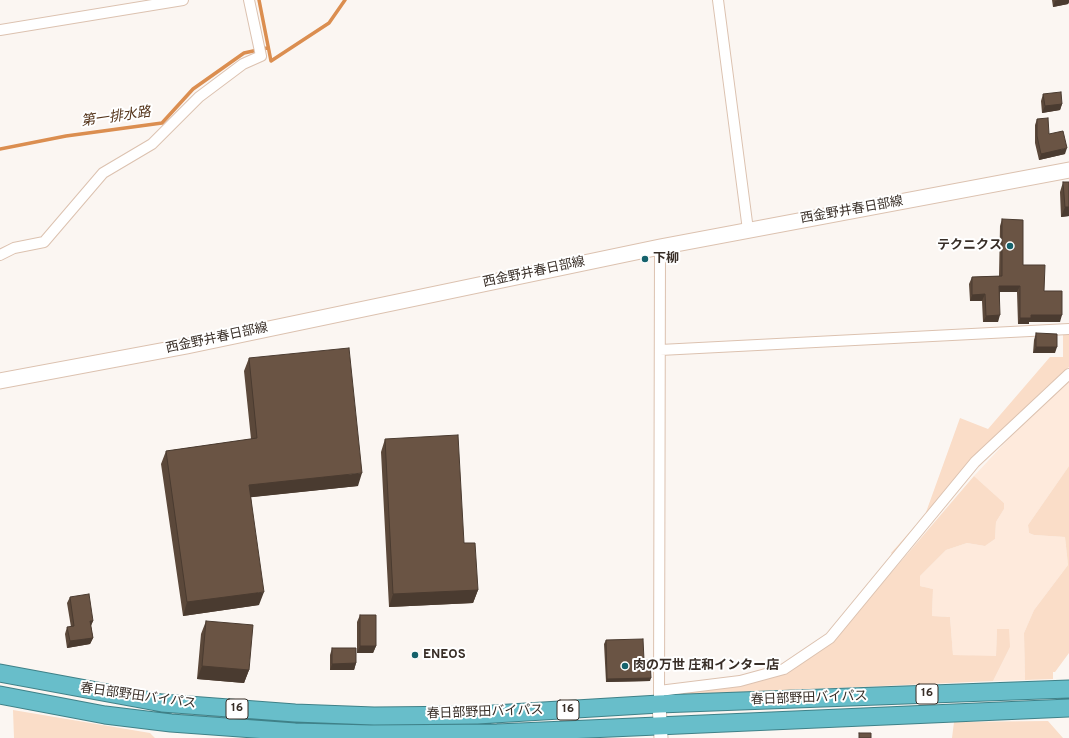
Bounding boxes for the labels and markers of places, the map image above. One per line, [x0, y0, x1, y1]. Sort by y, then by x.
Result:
place label: テクニクス [937, 238, 1002, 254]
marker: テクニクス [1005, 241, 1015, 251]
place label: 下柳 [653, 251, 679, 267]
marker: 下柳 [640, 254, 650, 264]
place label: ENEOS [423, 647, 466, 663]
marker: ENEOS [410, 650, 420, 660]
place label: 肉の万世 庄和インター店 [633, 658, 779, 674]
marker: 肉の万世 庄和インター店 [620, 661, 630, 671]

